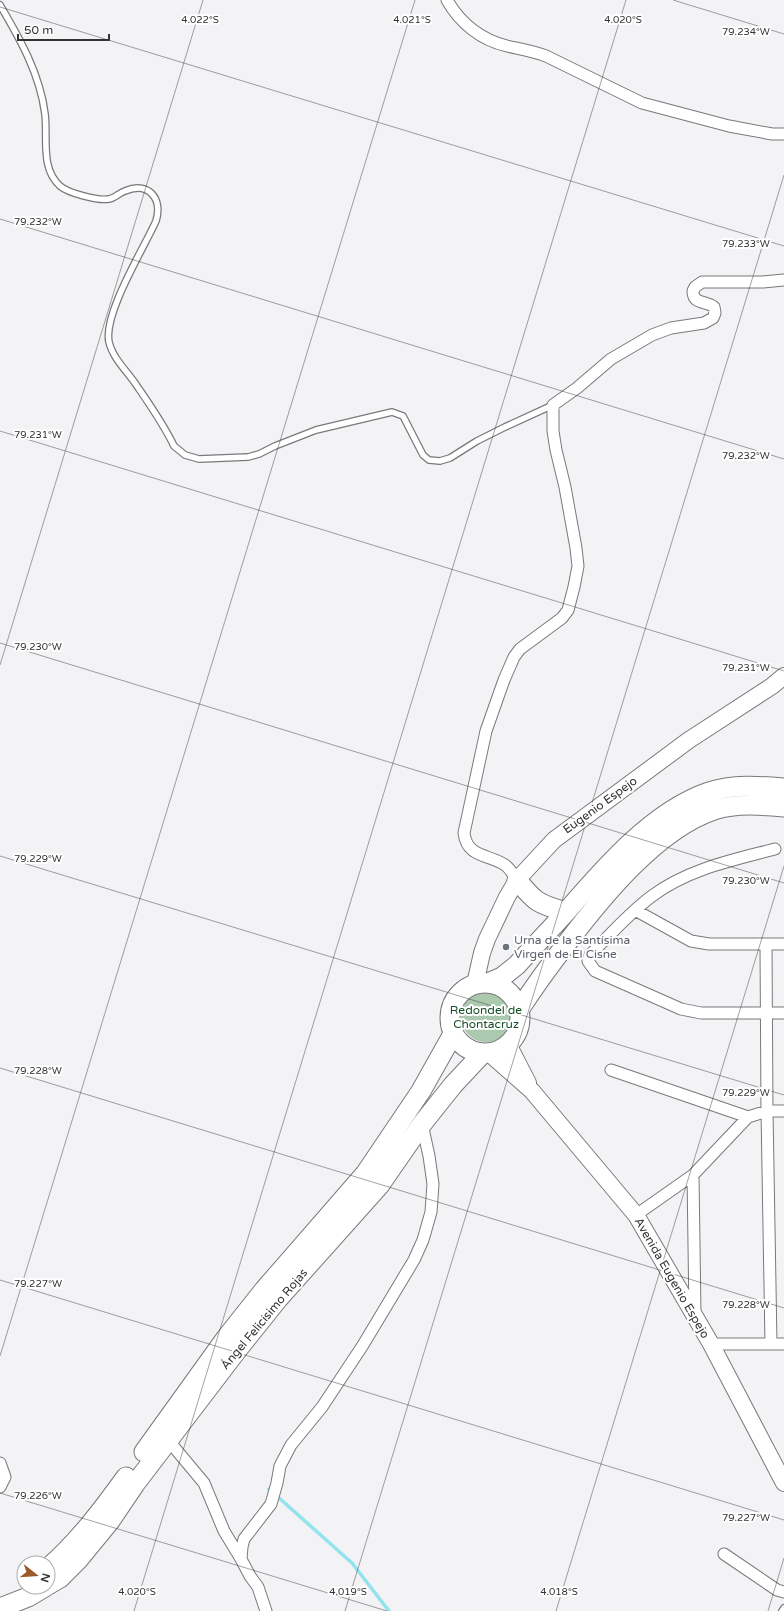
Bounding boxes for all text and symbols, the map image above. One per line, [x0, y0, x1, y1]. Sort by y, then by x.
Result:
text: 4.022°S [181, 14, 219, 26]
text: 4.021°S [393, 14, 431, 26]
text: 4.020°S [604, 14, 642, 26]
scale bar [18, 16, 109, 42]
text: 50 m [24, 23, 53, 37]
text: 79.234°W [722, 26, 770, 38]
text: 79.232°W [14, 216, 62, 228]
text: 79.233°W [722, 238, 770, 250]
text: 79.231°W [14, 429, 62, 441]
text: 79.232°W [722, 450, 770, 462]
text: 79.230°W [14, 641, 62, 653]
text: 79.231°W [722, 662, 770, 674]
street label: Eugenio Espejo [560, 773, 640, 837]
text: 79.229°W [14, 853, 62, 865]
text: 79.230°W [722, 875, 770, 887]
place label: Urna de la Santísima Virgen de El Cisne [514, 933, 630, 961]
marker: Urna de la Santísima Virgen de El Cisne [501, 942, 511, 952]
park label: Redondel de Chontacruz [450, 1003, 522, 1031]
text: 79.228°W [14, 1065, 62, 1077]
text: 79.229°W [722, 1087, 770, 1099]
street label: Avenida Eugenio Espejo [632, 1215, 712, 1341]
street label: Ángel Felicísimo Rojas [218, 1266, 310, 1372]
text: 79.227°W [14, 1278, 62, 1290]
text: 79.228°W [722, 1299, 770, 1311]
text: 79.226°W [14, 1490, 62, 1502]
text: 79.227°W [722, 1512, 770, 1524]
north arrow [16, 1555, 56, 1595]
text: N [38, 1572, 53, 1584]
text: 4.020°S [118, 1586, 156, 1598]
text: 4.019°S [329, 1586, 367, 1598]
text: 4.018°S [540, 1586, 578, 1598]

